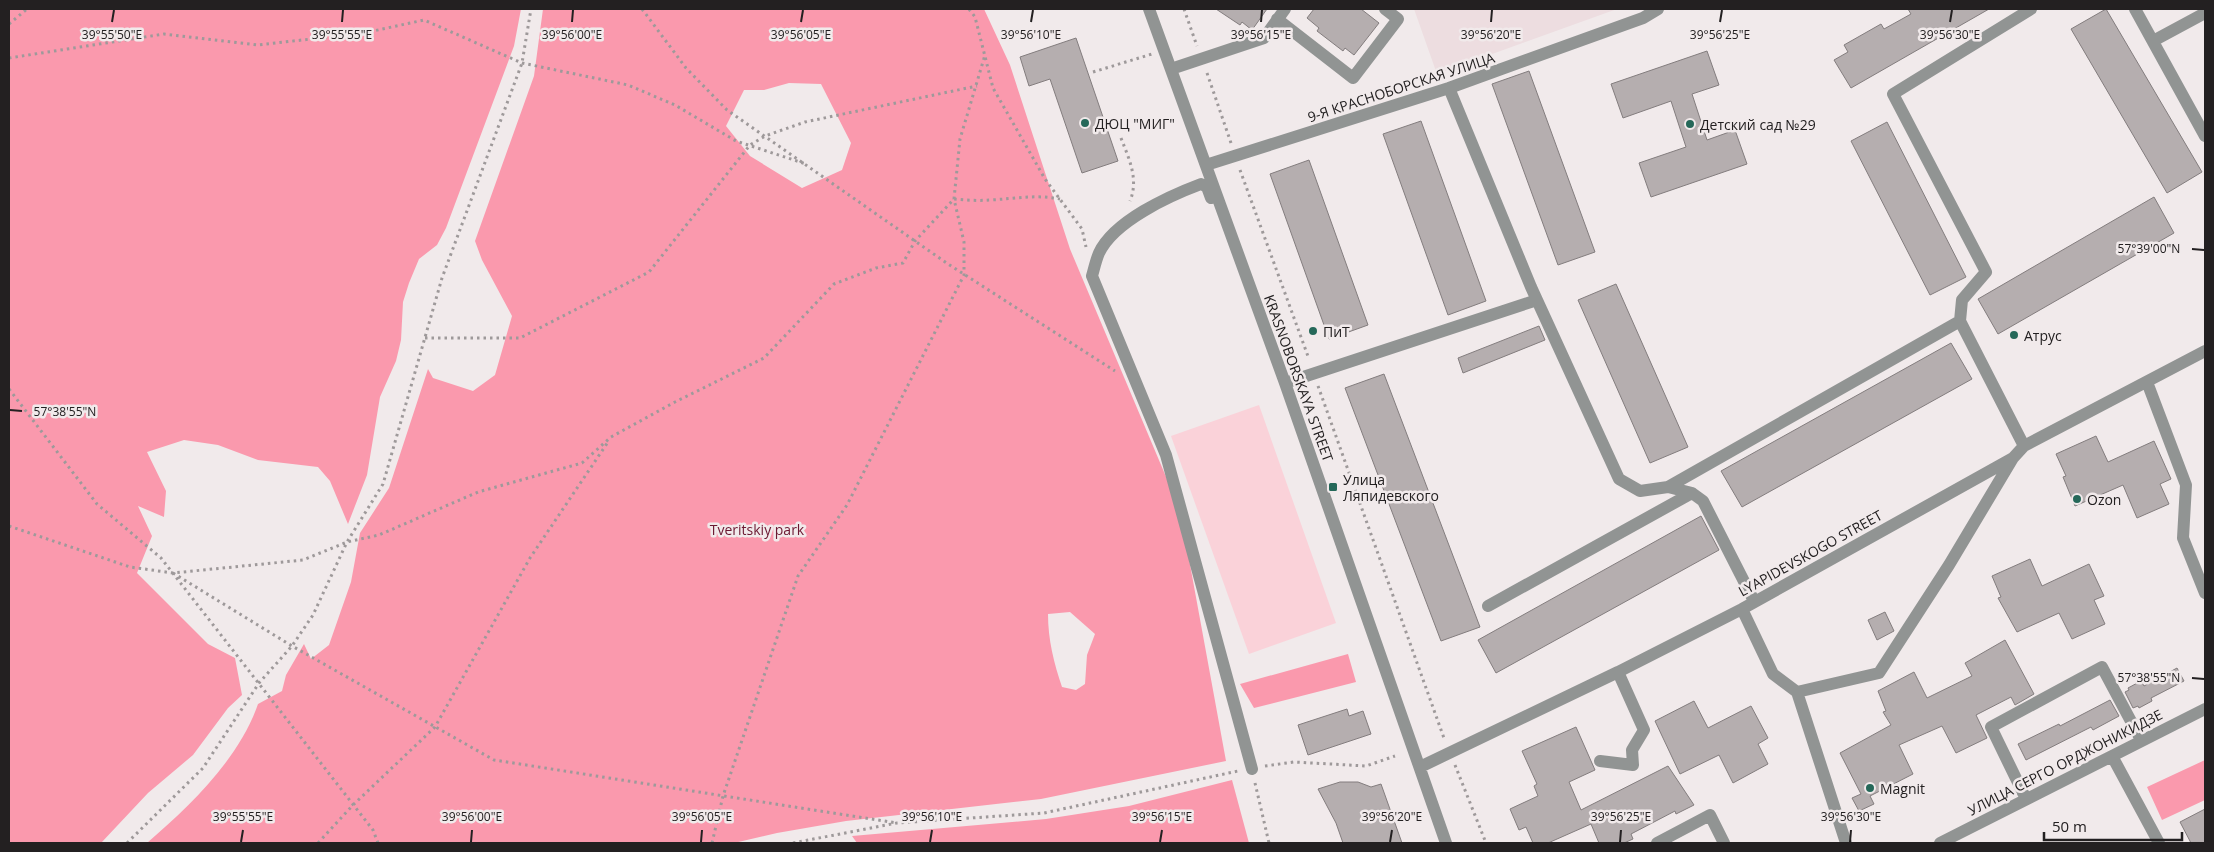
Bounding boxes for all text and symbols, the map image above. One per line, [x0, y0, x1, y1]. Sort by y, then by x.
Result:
text: 39°55'50"E [82, 26, 142, 43]
text: 39°55'55"E [312, 26, 372, 43]
text: 39°56'00"E [542, 26, 602, 43]
text: 39°56'05"E [771, 26, 831, 43]
text: 39°56'10"E [1001, 26, 1061, 43]
text: 39°56'15"E [1231, 26, 1291, 43]
text: 39°56'20"E [1461, 26, 1521, 43]
text: 39°56'25"E [1690, 26, 1750, 43]
text: 39°56'30"E [1920, 26, 1980, 43]
street label: 9-Я КРАСНОБОРСКАЯ УЛИЦА [1305, 48, 1497, 126]
place label: ДЮЦ "МИГ" [1095, 114, 1175, 133]
place label: Детский сад №29 [1700, 115, 1816, 134]
marker: ДЮЦ "МИГ" [1079, 117, 1091, 129]
marker: Детский сад №29 [1684, 118, 1696, 130]
text: 57°39'00"N [2118, 240, 2180, 257]
street label: KRASNOBORSKAYA STREET [1260, 292, 1338, 464]
place label: ПиТ [1323, 322, 1350, 341]
marker: ПиТ [1307, 325, 1319, 337]
place label: Атрус [2024, 326, 2062, 345]
marker: Атрус [2008, 329, 2020, 341]
text: 57°38'55"N [34, 403, 96, 420]
place label: Улица Ляпидевского [1343, 470, 1439, 505]
marker: Улица Ляпидевского [1327, 481, 1339, 493]
place label: Ozon [2087, 490, 2121, 509]
marker: Ozon [2071, 493, 2083, 505]
street label: LYAPIDEVSKOGO STREET [1735, 505, 1886, 601]
park label: Tveritskiy park [710, 520, 805, 539]
text: 57°38'55"N [2118, 669, 2180, 686]
street label: УЛИЦА СЕРГО ОРДЖОНИКИДЗЕ [1964, 705, 2166, 819]
place label: Magnit [1880, 779, 1925, 798]
marker: Magnit [1864, 782, 1876, 794]
text: 39°55'55"E [213, 808, 273, 825]
text: 39°56'00"E [442, 808, 502, 825]
text: 39°56'05"E [672, 808, 732, 825]
text: 39°56'10"E [902, 808, 962, 825]
text: 39°56'15"E [1132, 808, 1192, 825]
text: 39°56'20"E [1362, 808, 1422, 825]
text: 39°56'25"E [1591, 808, 1651, 825]
text: 39°56'30"E [1821, 808, 1881, 825]
scale bar [2044, 810, 2182, 842]
text: 50 m [2052, 816, 2087, 836]

